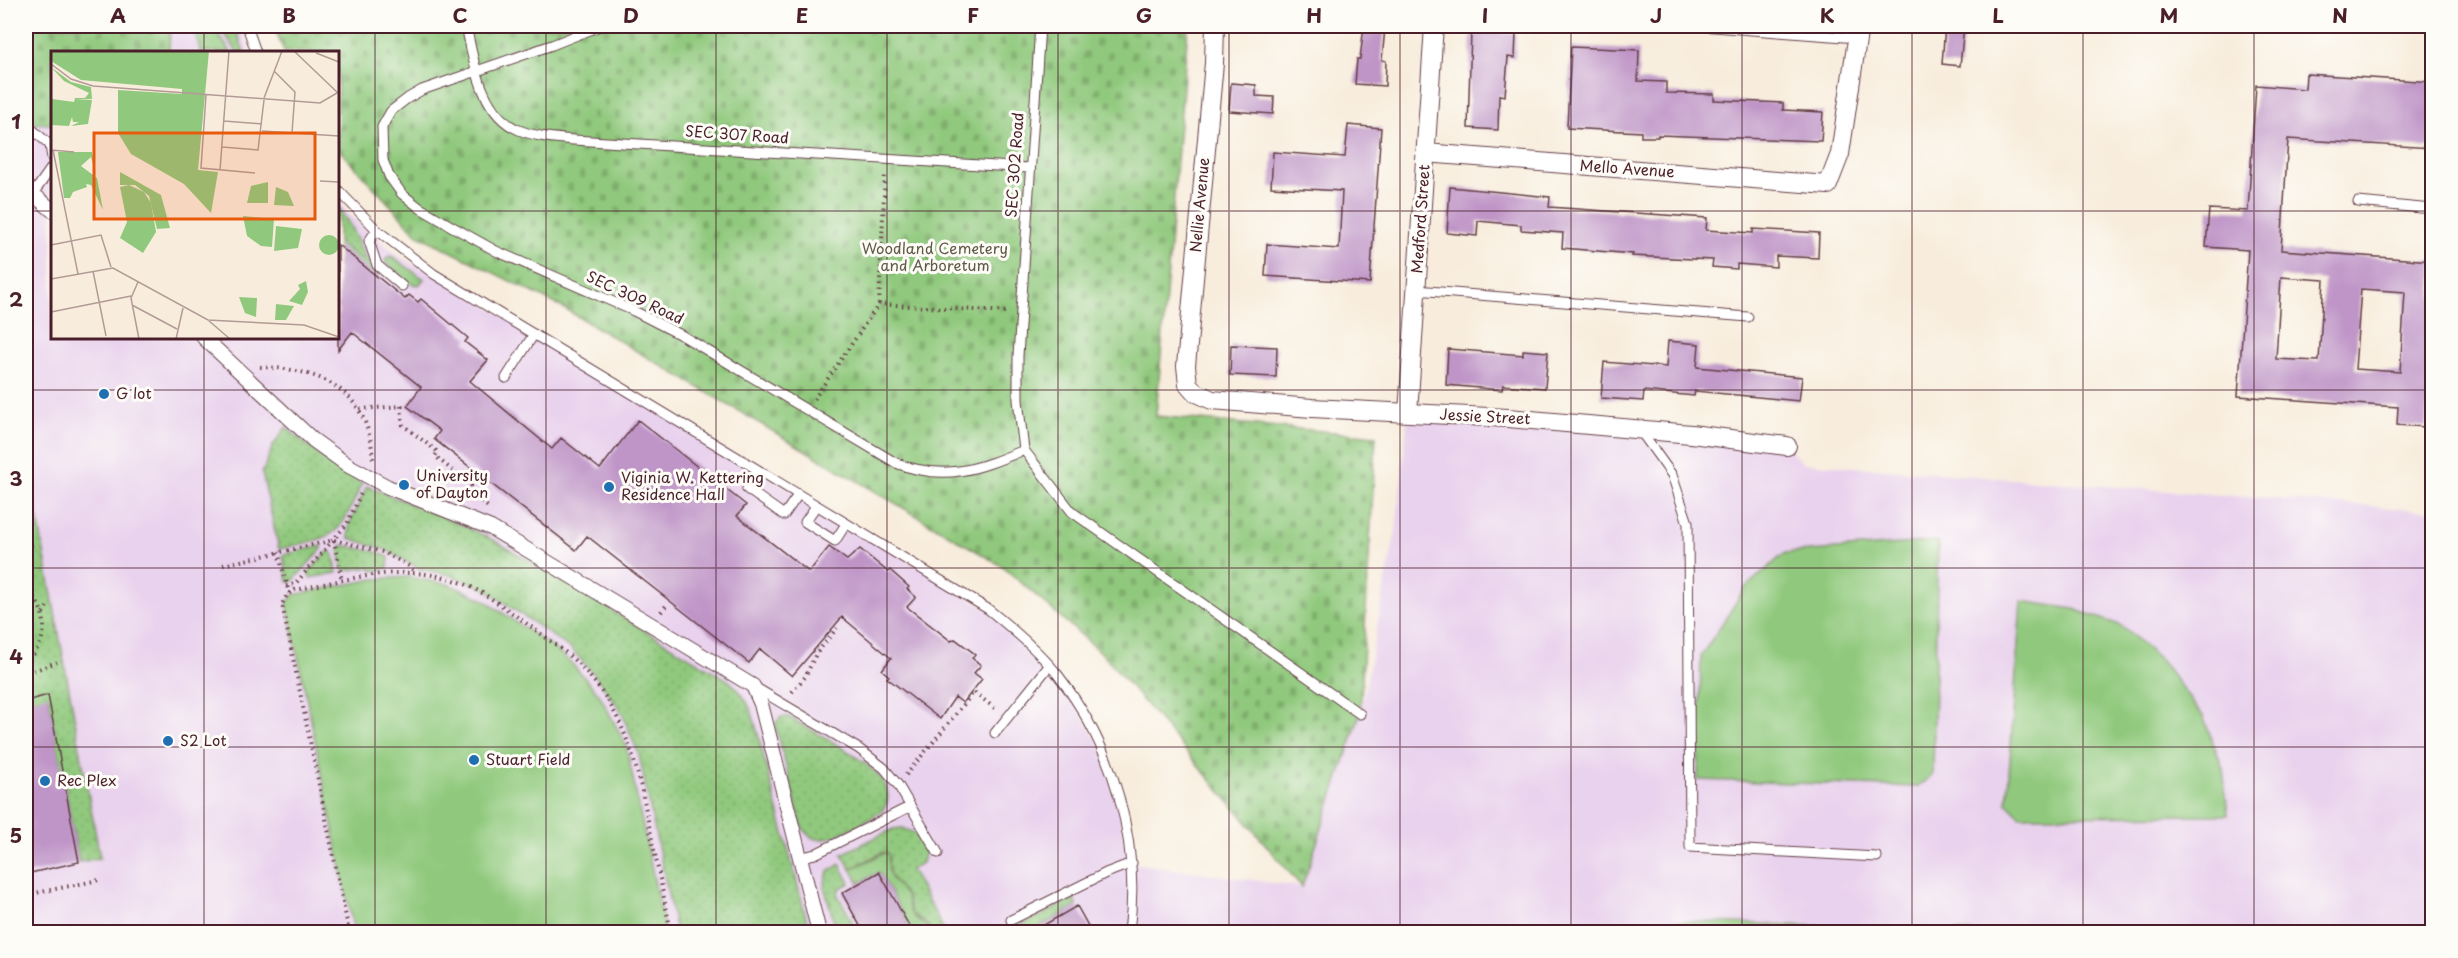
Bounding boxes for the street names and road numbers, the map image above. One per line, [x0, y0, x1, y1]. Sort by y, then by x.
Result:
street label: SEC 302 Road [998, 111, 1029, 218]
street label: SEC 307 Road [684, 118, 790, 149]
street label: Mello Avenue [1579, 153, 1675, 182]
street label: Nellie Avenue [1183, 156, 1214, 253]
street label: Medford Street [1404, 164, 1435, 274]
street label: SEC 309 Road [583, 264, 688, 329]
street label: Jessie Street [1439, 402, 1531, 429]

